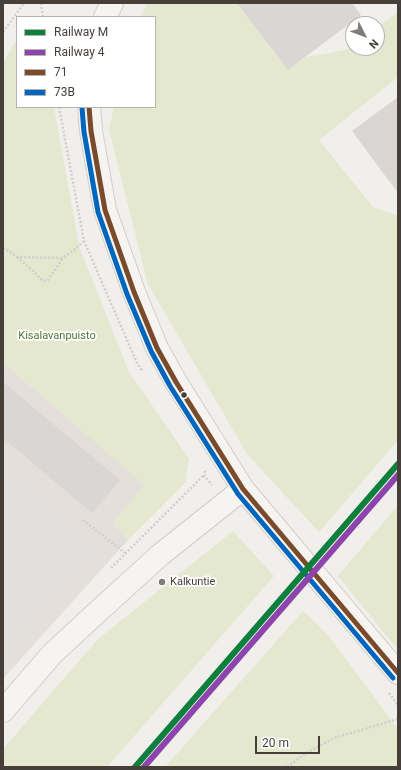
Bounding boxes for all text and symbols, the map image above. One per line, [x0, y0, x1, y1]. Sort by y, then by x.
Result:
legend [16, 16, 156, 108]
north arrow [345, 16, 385, 56]
text: Railway M [54, 25, 108, 39]
text: N [366, 36, 381, 51]
text: Railway 4 [54, 45, 105, 59]
text: 71 [54, 65, 68, 79]
text: 73B [54, 85, 75, 99]
park label: Kisalavanpuisto [18, 329, 96, 343]
unlabelled marker [179, 390, 189, 400]
place label: Kalkuntie [170, 575, 215, 589]
marker: Kalkuntie [157, 577, 167, 587]
scale bar [257, 728, 322, 754]
text: 20 m [262, 736, 289, 750]

